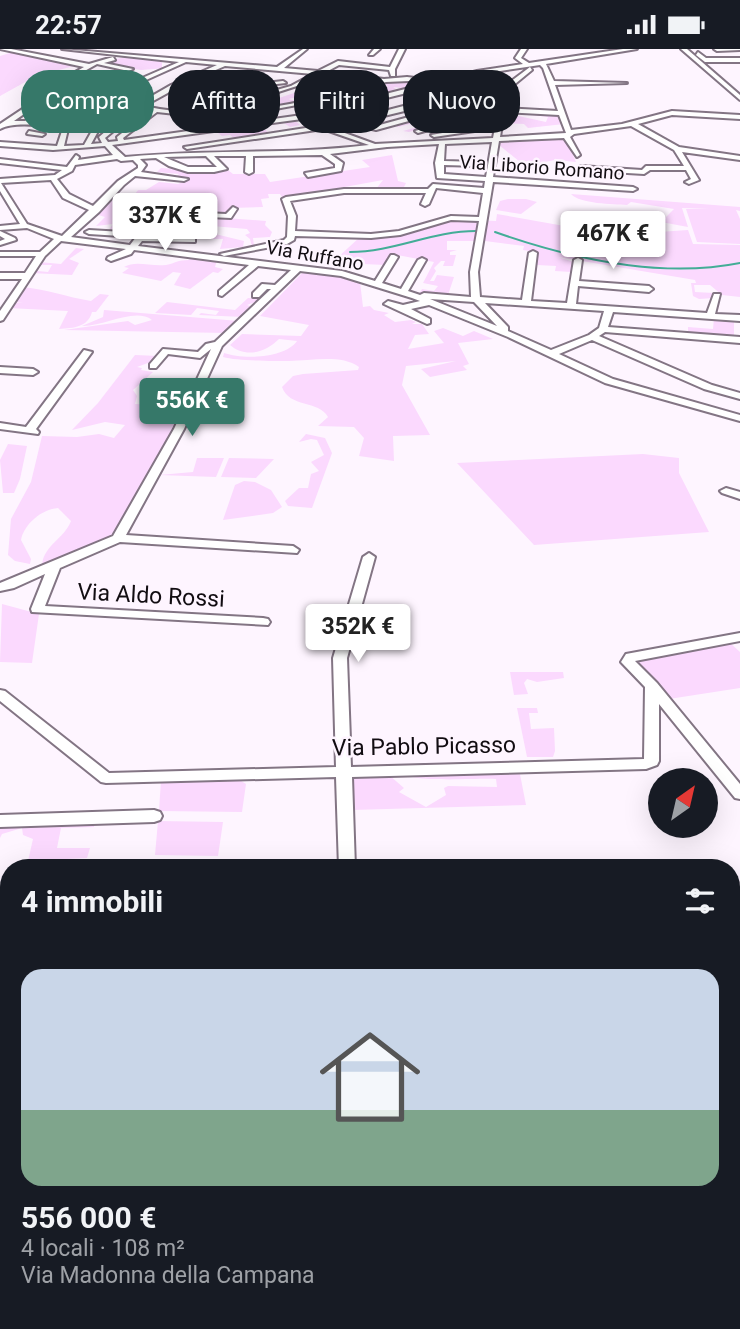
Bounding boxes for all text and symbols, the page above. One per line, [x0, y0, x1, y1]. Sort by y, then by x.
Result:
text: 22:57 [35, 10, 102, 40]
chip: Compra [21, 70, 154, 133]
chip: Affitta [168, 70, 280, 133]
chip: Filtri [294, 70, 389, 133]
chip: Nuovo [403, 70, 520, 133]
street label: Via Liborio Romano [459, 150, 625, 185]
pin: 337K € [108, 193, 222, 253]
text: 337K € [128, 202, 202, 229]
pin: 467K € [556, 211, 670, 271]
text: 467K € [576, 220, 650, 247]
street label: Via Ruffano [264, 236, 366, 275]
pin: 556K € [135, 379, 249, 438]
text: 556K € [155, 387, 229, 414]
street label: Via Aldo Rossi [77, 578, 225, 613]
pin: 352K € [301, 605, 415, 664]
text: 352K € [321, 613, 395, 640]
street label: Via Pablo Picasso [332, 731, 516, 762]
north arrow [648, 768, 718, 838]
map controls [648, 768, 718, 838]
icon: filters [681, 882, 719, 920]
text: 4 immobili [21, 884, 163, 919]
icon: home [307, 1014, 433, 1140]
text: 556 000 € [21, 1200, 156, 1235]
text: 4 locali · 108 m² [21, 1235, 185, 1262]
text: Via Madonna della Campana [21, 1262, 315, 1289]

